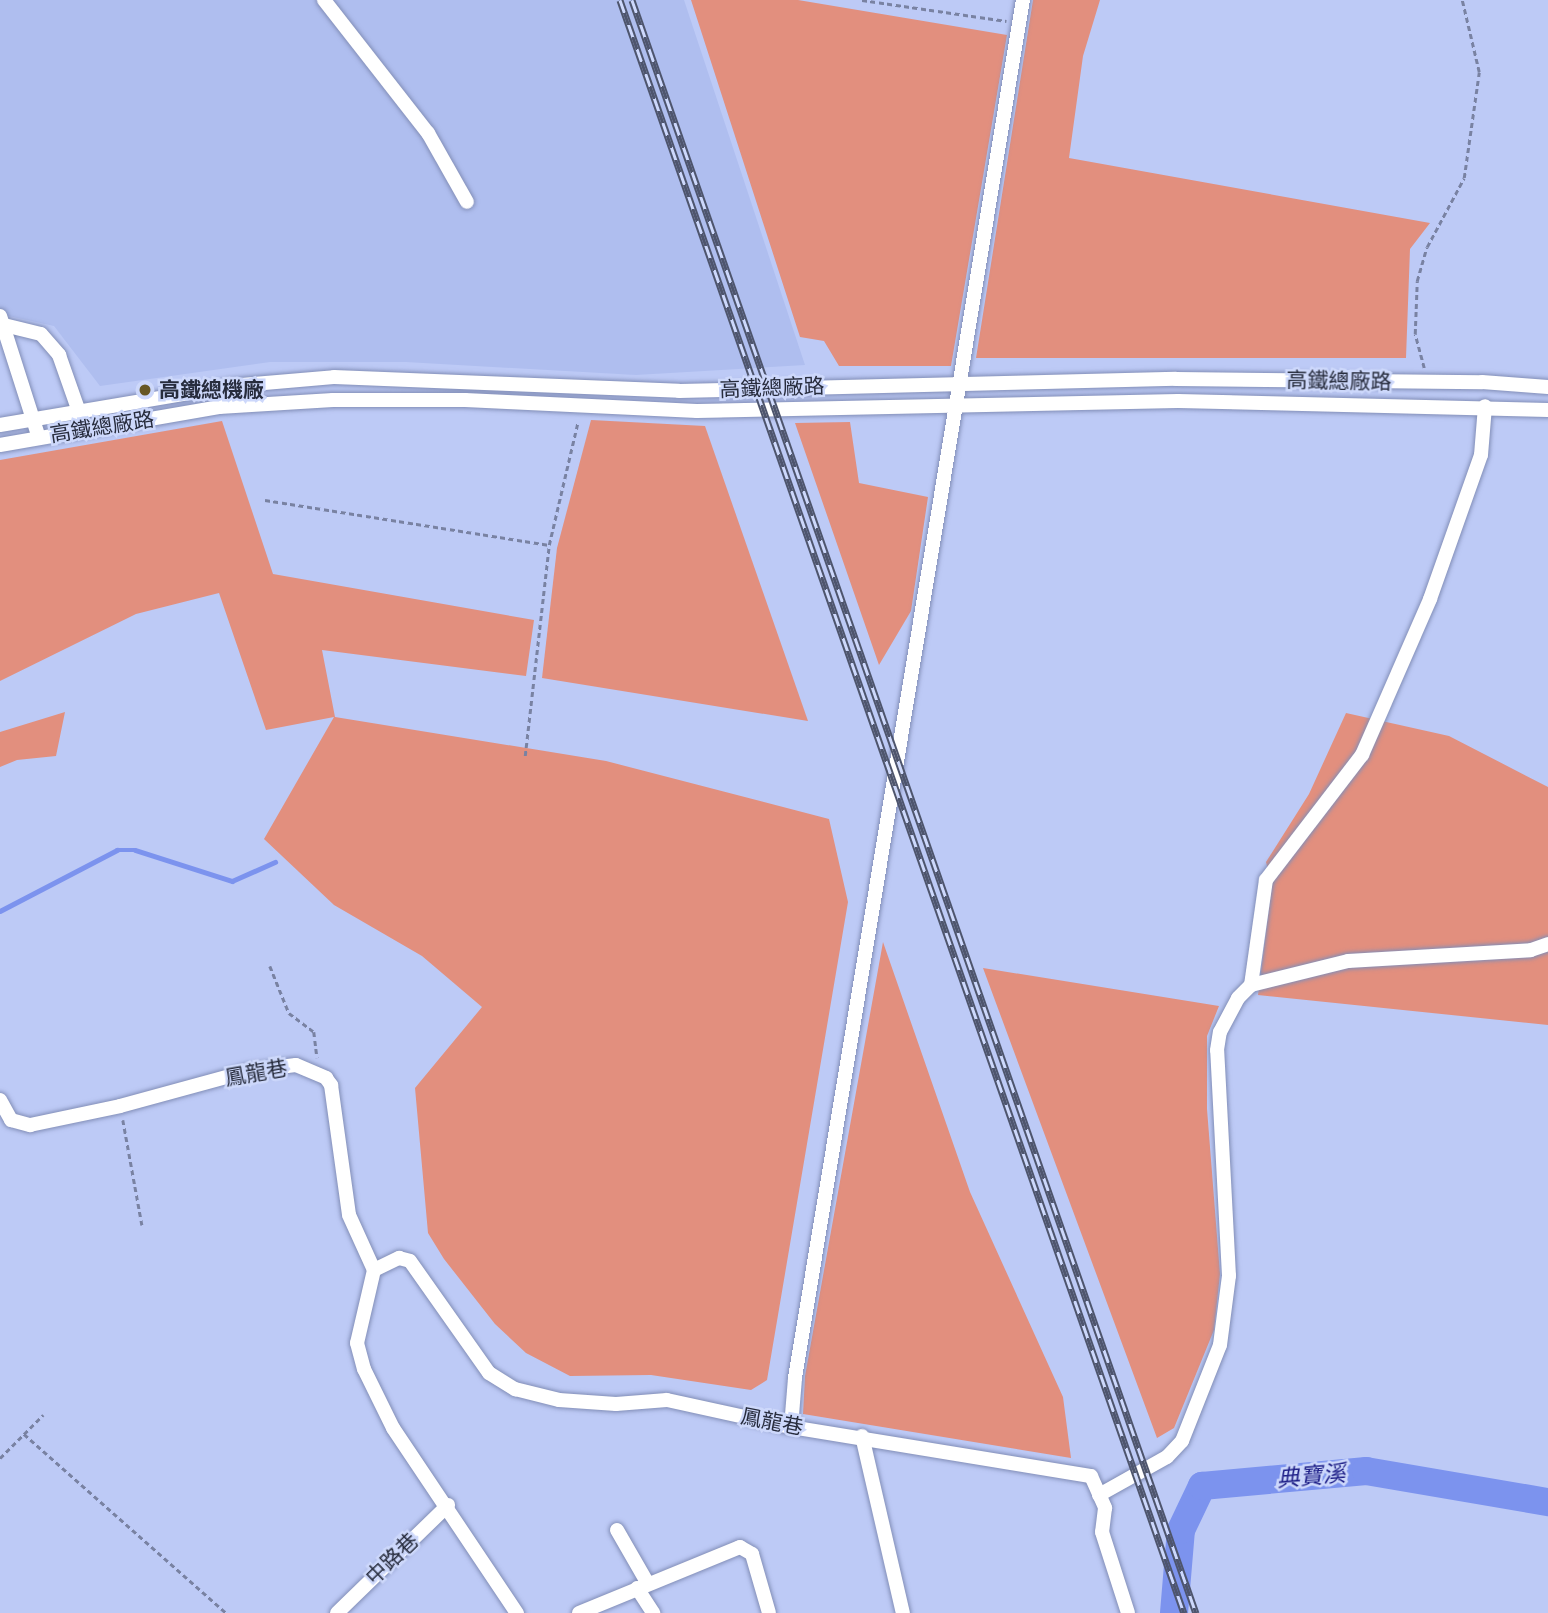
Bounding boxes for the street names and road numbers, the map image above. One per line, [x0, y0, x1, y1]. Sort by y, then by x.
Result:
street label: 高鐵總廠路 [1286, 367, 1392, 395]
street label: 高鐵總廠路 [719, 374, 825, 402]
street label: 高鐵總廠路 [48, 406, 156, 448]
street label: 鳳龍巷 [223, 1055, 289, 1091]
street label: 鳳龍巷 [739, 1404, 805, 1440]
street label: 中路巷 [361, 1528, 423, 1590]

